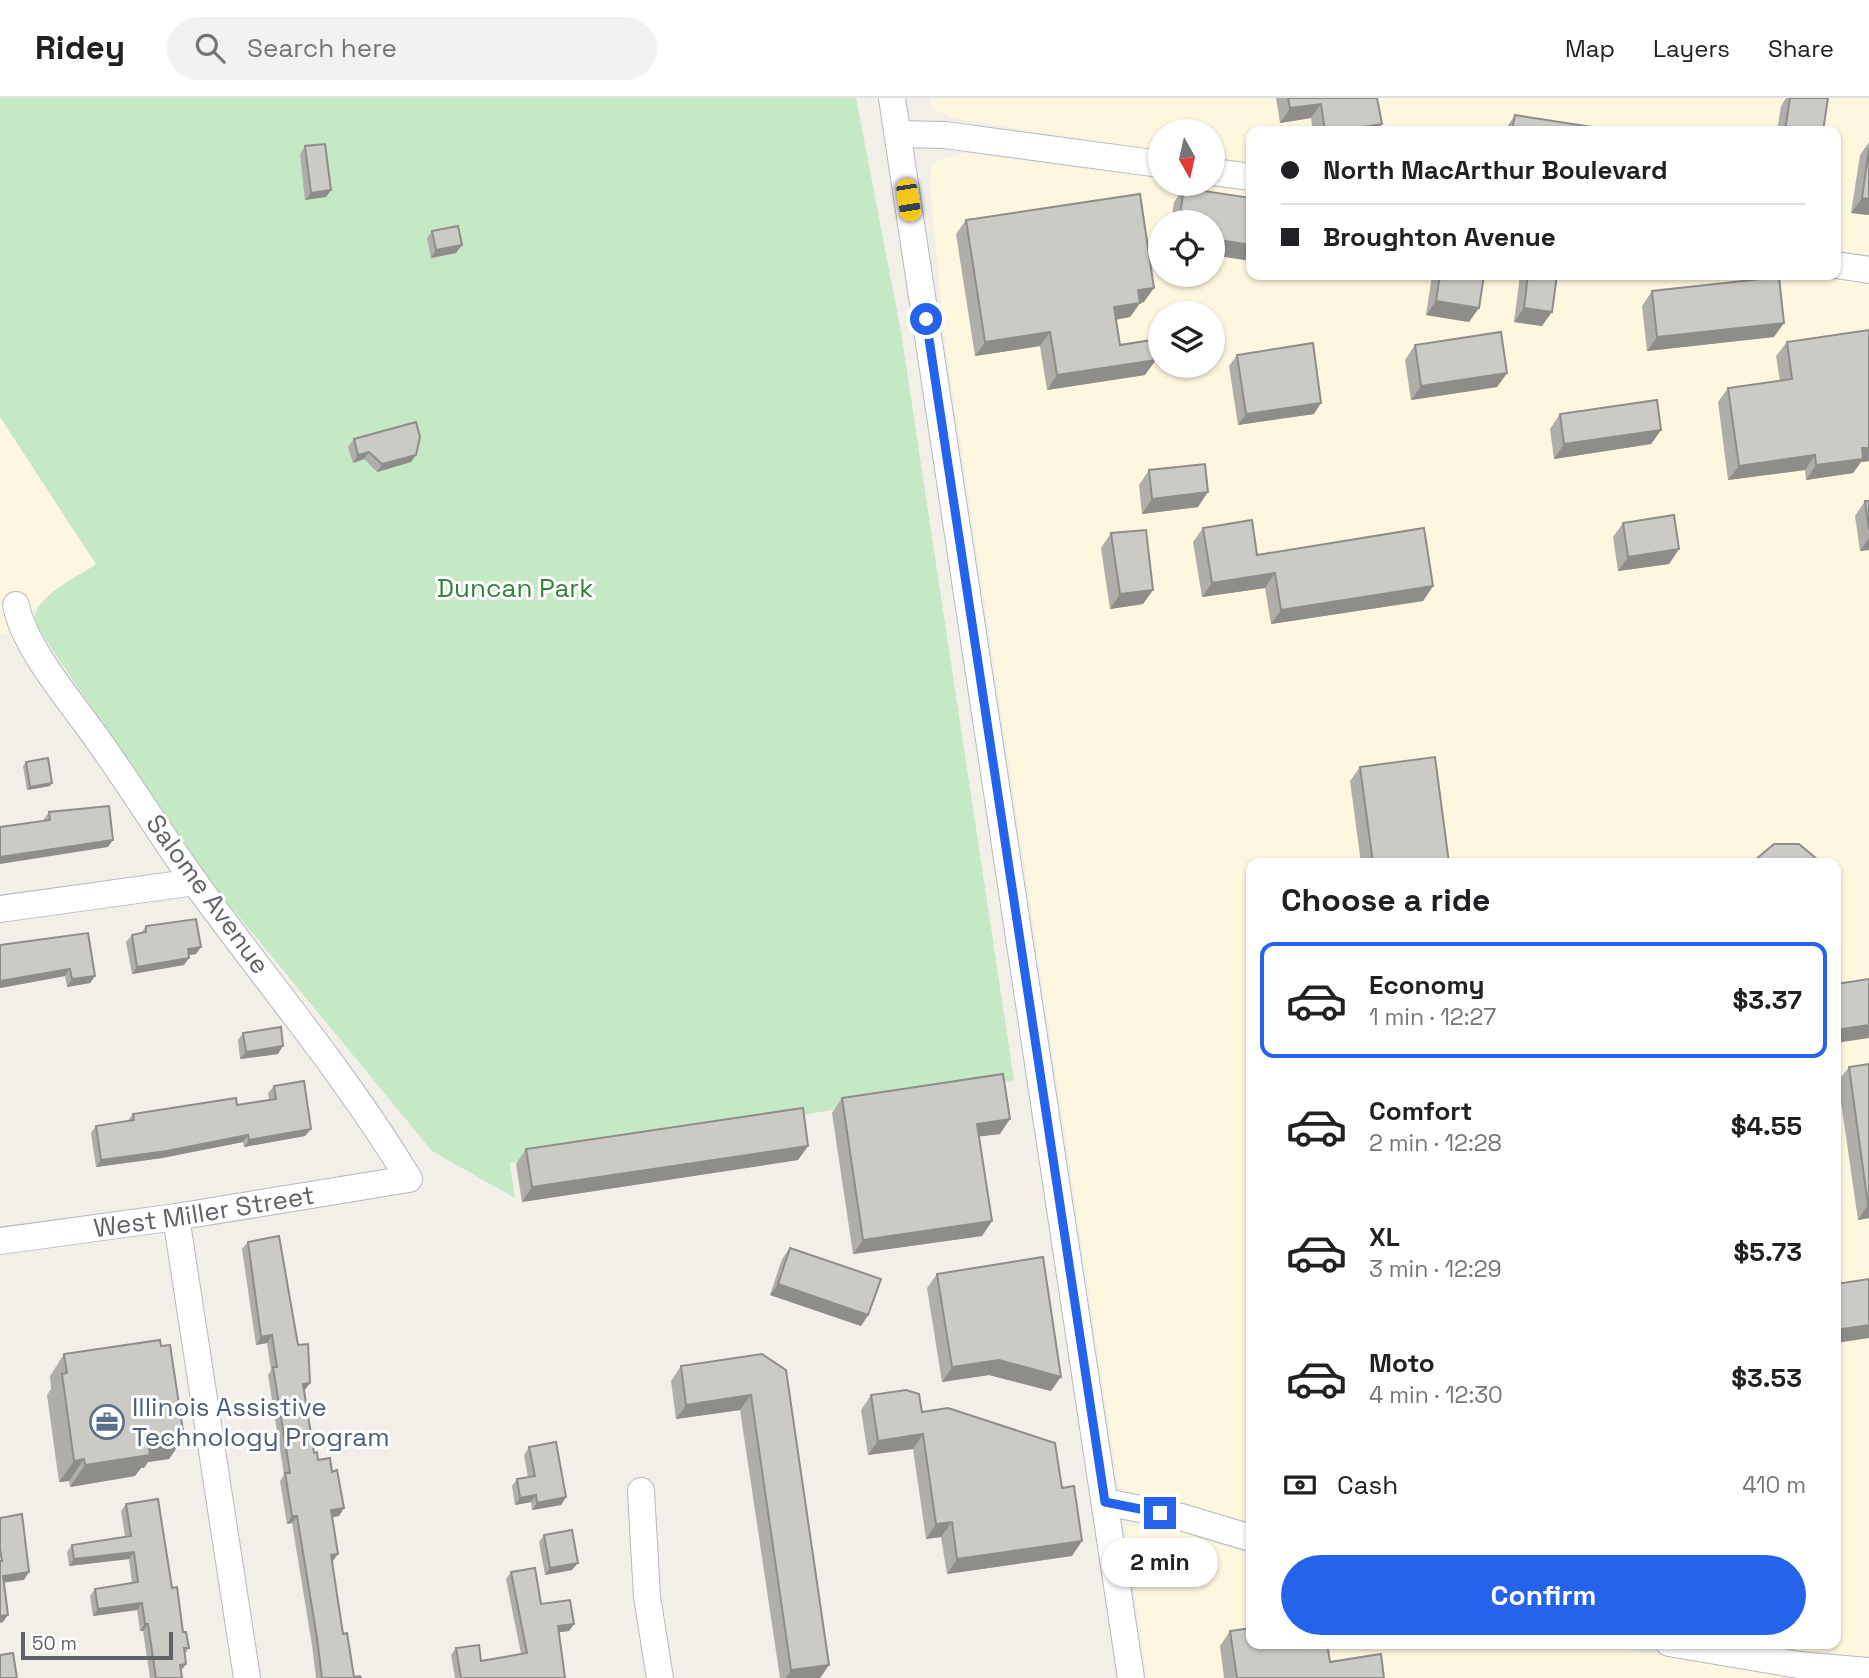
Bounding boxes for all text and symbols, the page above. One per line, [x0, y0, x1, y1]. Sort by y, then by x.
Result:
search box [167, 17, 657, 80]
text: Ridey [35, 27, 125, 69]
icon: search [191, 29, 229, 67]
text: Search here [247, 31, 397, 65]
text: Map [1565, 33, 1615, 64]
text: Layers [1653, 33, 1730, 64]
text: Share [1768, 33, 1834, 64]
north arrow [1148, 119, 1225, 196]
map controls [1148, 119, 1225, 378]
text: North MacArthur Boulevard [1323, 153, 1668, 187]
car [895, 178, 922, 222]
button: locate [1148, 210, 1225, 287]
text: Broughton Avenue [1323, 220, 1556, 254]
button: layers [1148, 301, 1225, 378]
route start [910, 303, 942, 335]
park label: Duncan Park [437, 571, 593, 605]
street label: Salome Avenue [139, 807, 277, 981]
text: Choose a ride [1281, 880, 1491, 920]
text: Economy [1369, 968, 1485, 1002]
icon: car [1285, 969, 1348, 1032]
text: $3.37 [1732, 983, 1802, 1017]
text: 1 min · 12:27 [1369, 1002, 1496, 1032]
text: Comfort [1369, 1094, 1472, 1128]
icon: car [1285, 1095, 1348, 1158]
text: $4.55 [1731, 1109, 1802, 1143]
text: 2 min · 12:28 [1369, 1128, 1502, 1158]
street label: West Miller Street [91, 1178, 317, 1245]
text: XL [1369, 1220, 1400, 1254]
icon: car [1285, 1221, 1348, 1284]
text: $5.73 [1734, 1235, 1802, 1269]
text: 3 min · 12:29 [1369, 1254, 1502, 1284]
text: Moto [1369, 1346, 1435, 1380]
icon: car [1285, 1347, 1348, 1410]
text: $3.53 [1731, 1361, 1802, 1395]
text: 4 min · 12:30 [1369, 1380, 1503, 1410]
place label: Illinois Assistive Technology Program [132, 1390, 390, 1454]
office icon: Illinois Assistive Technology Program [88, 1403, 126, 1441]
icon: cash [1281, 1466, 1319, 1504]
text: Cash [1337, 1468, 1398, 1502]
text: 410 m [1742, 1470, 1806, 1500]
route end [1144, 1497, 1176, 1529]
callout: 2 min [1102, 1538, 1218, 1586]
text: 2 min [1130, 1547, 1190, 1577]
button: Confirm [1281, 1555, 1806, 1635]
scale bar [21, 1629, 173, 1661]
text: 50 m [32, 1631, 77, 1656]

